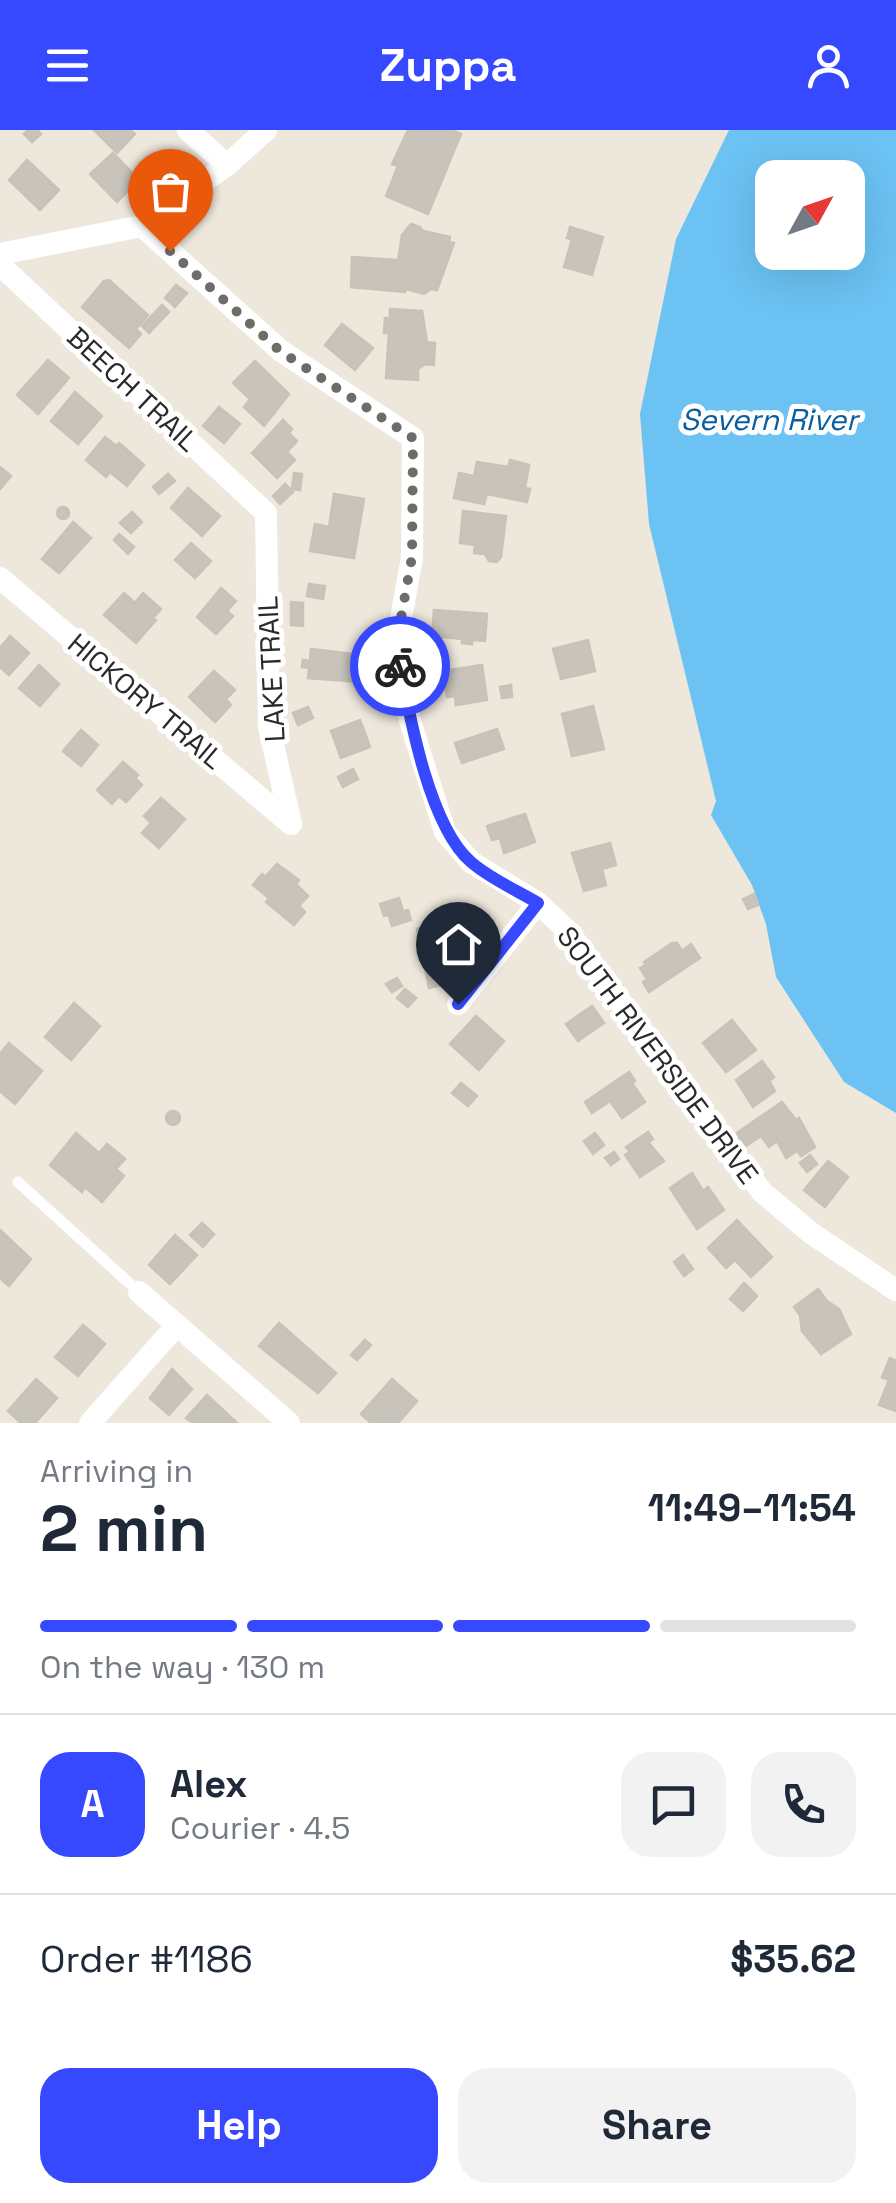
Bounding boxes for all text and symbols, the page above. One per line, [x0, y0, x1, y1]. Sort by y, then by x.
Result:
text: Zuppa [380, 37, 516, 94]
icon: menu [40, 38, 95, 93]
icon: person [801, 38, 856, 93]
pin [128, 149, 213, 252]
north arrow [755, 160, 865, 270]
map controls [755, 160, 865, 270]
icon: bag [143, 164, 198, 219]
street label: BEECH TRAIL [60, 319, 206, 459]
water label: Severn River [680, 400, 860, 439]
street label: LAKE TRAIL [249, 595, 293, 743]
courier [350, 616, 450, 716]
street label: HICKORY TRAIL [61, 625, 231, 777]
icon: bike [373, 639, 428, 694]
pin [416, 902, 501, 1005]
icon: home [431, 917, 486, 972]
street label: SOUTH RIVERSIDE DRIVE [549, 919, 767, 1191]
text: Arriving in [40, 1451, 193, 1491]
text: 11:49–11:54 [648, 1484, 856, 1532]
text: 2 min [40, 1487, 208, 1570]
text: On the way · 130 m [40, 1647, 325, 1687]
button: chat [621, 1752, 726, 1857]
button: phone [751, 1752, 856, 1857]
text: Alex [170, 1760, 247, 1808]
text: A [80, 1780, 105, 1828]
text: Courier · 4.5 [170, 1808, 351, 1848]
text: Order #1186 [40, 1935, 253, 1983]
text: $35.62 [730, 1935, 856, 1983]
button: Help [40, 2068, 438, 2183]
button: Share [458, 2068, 856, 2183]

